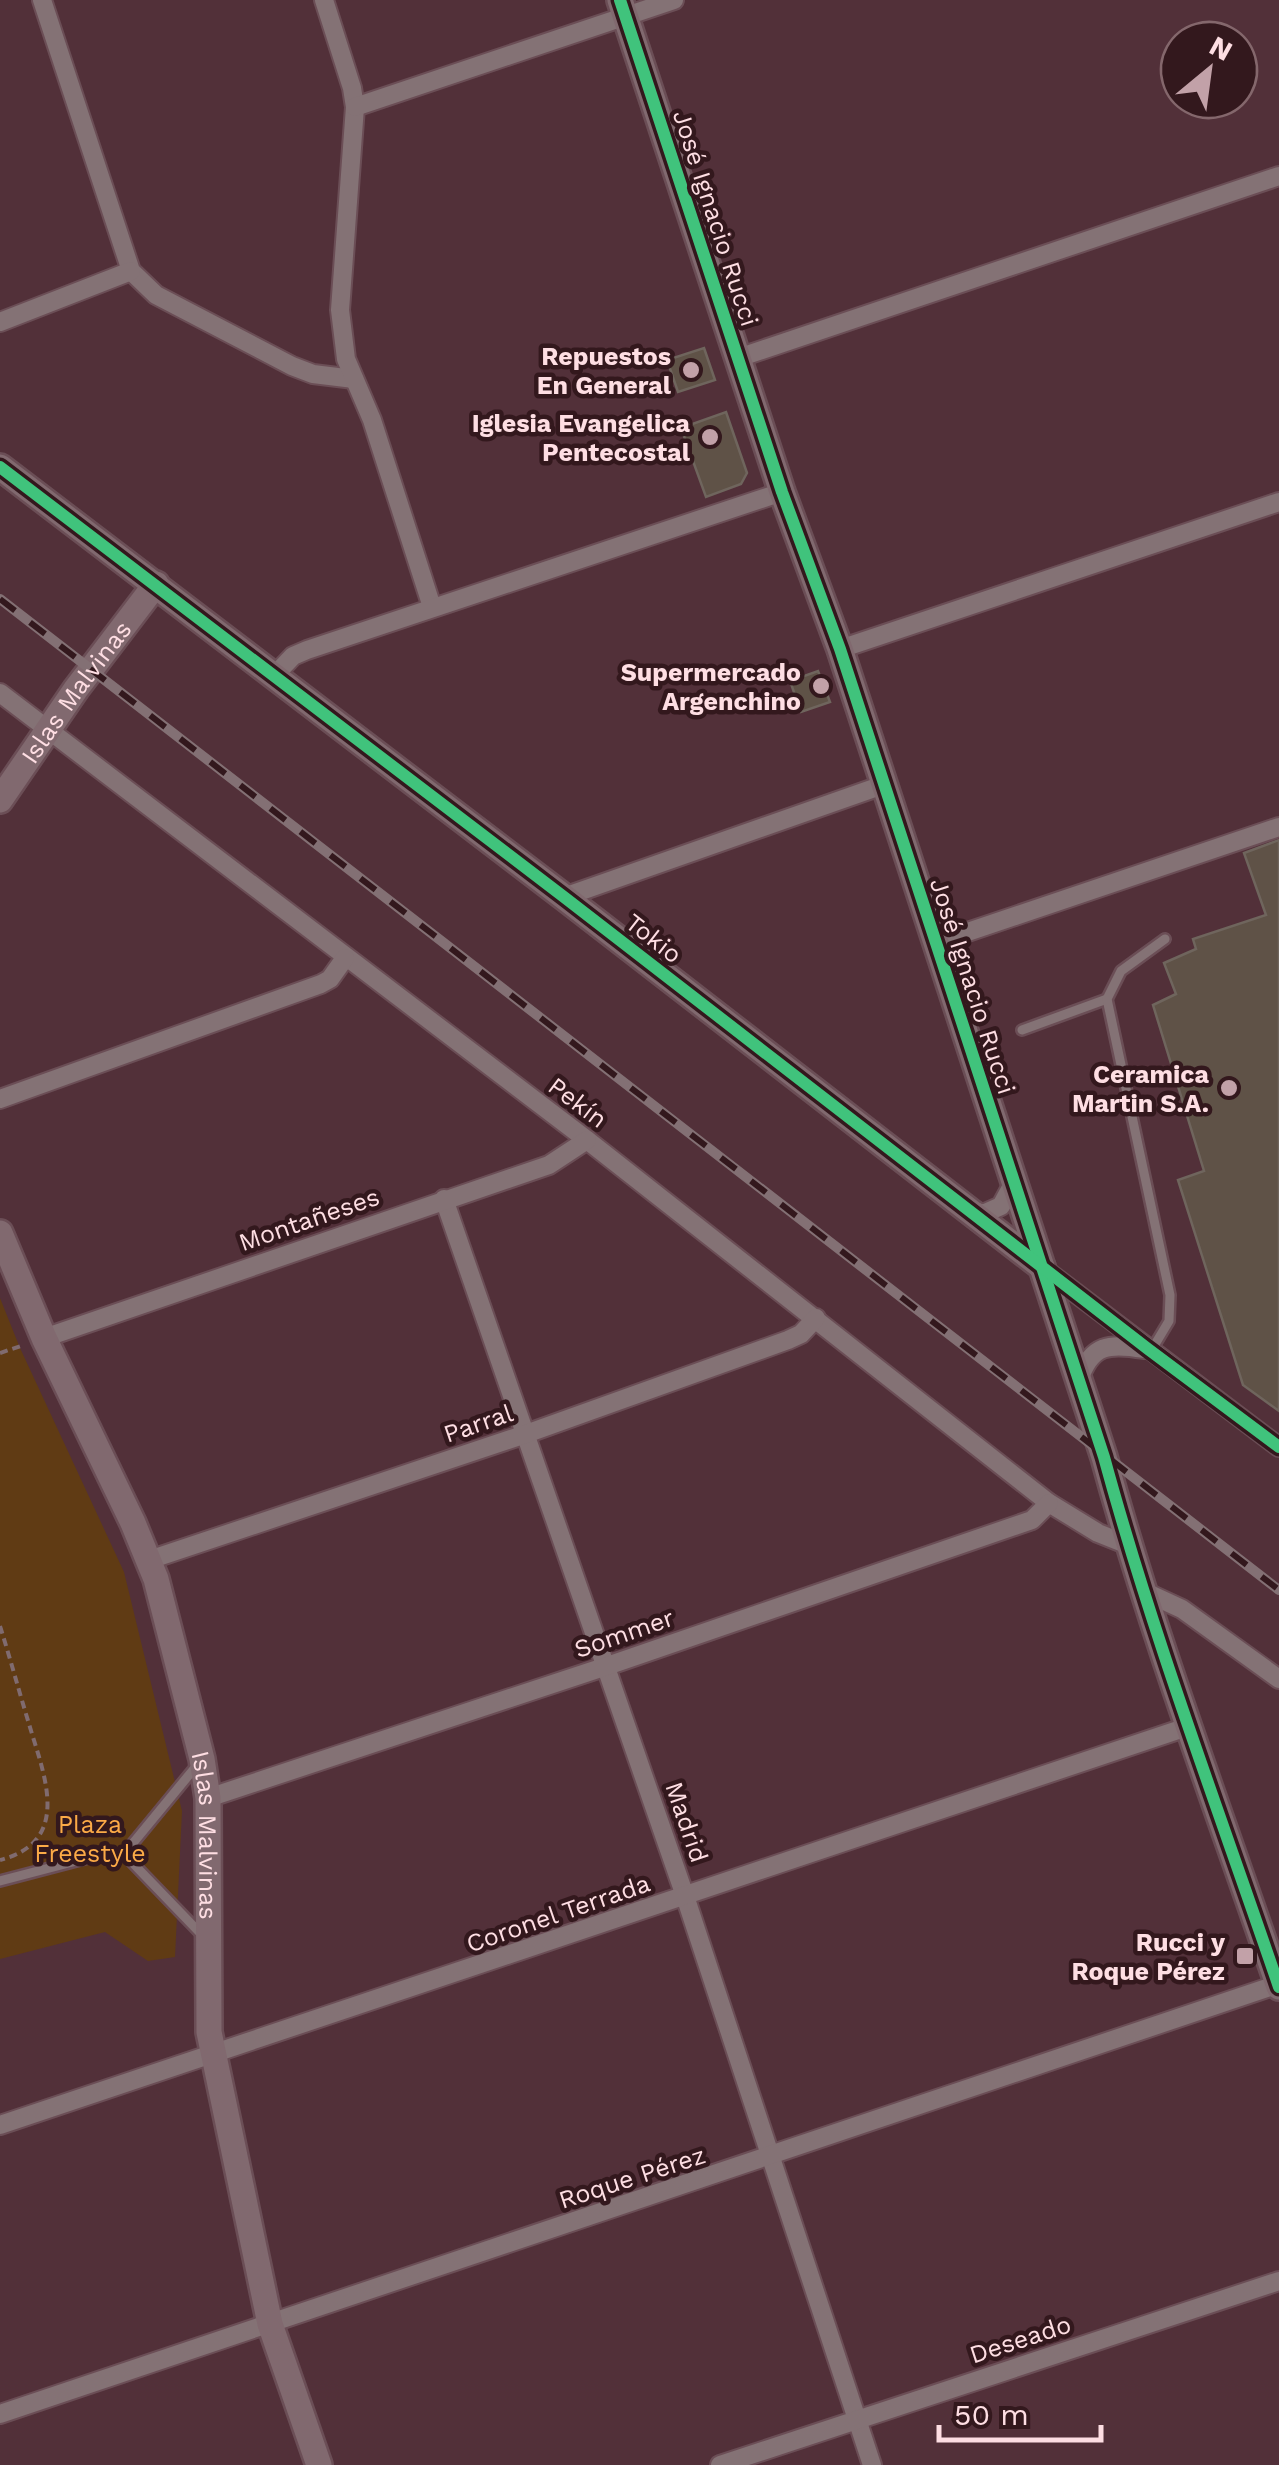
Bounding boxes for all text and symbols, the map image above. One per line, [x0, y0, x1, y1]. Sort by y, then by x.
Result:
north arrow [1159, 20, 1259, 120]
text: N [1204, 29, 1238, 68]
street label: José Ignacio Rucci [667, 106, 764, 330]
place label: Repuestos En General [537, 342, 672, 400]
marker: Repuestos En General [680, 359, 702, 381]
place label: Iglesia Evangelica Pentecostal [472, 409, 691, 467]
marker: Iglesia Evangelica Pentecostal [699, 426, 721, 448]
street label: Islas Malvinas [15, 615, 138, 769]
place label: Supermercado Argenchino [621, 658, 801, 716]
marker: Supermercado Argenchino [810, 675, 832, 697]
street label: José Ignacio Rucci [924, 874, 1021, 1098]
street label: Tokio [620, 908, 688, 969]
place label: Ceramica Martin S.A. [1072, 1060, 1210, 1118]
street label: Pekín [543, 1071, 613, 1134]
marker: Ceramica Martin S.A. [1218, 1077, 1240, 1099]
street label: Montañeses [235, 1182, 383, 1257]
street label: Parral [440, 1398, 517, 1449]
street label: Sommer [571, 1603, 678, 1664]
street label: Islas Malvinas [186, 1748, 223, 1920]
street label: Madrid [659, 1778, 714, 1866]
park label: Plaza Freestyle [34, 1810, 146, 1868]
street label: Coronel Terrada [463, 1868, 654, 1958]
place label: Rucci y Roque Pérez [1071, 1928, 1226, 1986]
marker: Rucci y Roque Pérez [1234, 1945, 1256, 1967]
street label: Roque Pérez [555, 2140, 709, 2215]
street label: Deseado [966, 2309, 1075, 2369]
scale bar [939, 2380, 1102, 2442]
text: 50 m [954, 2397, 1029, 2432]

